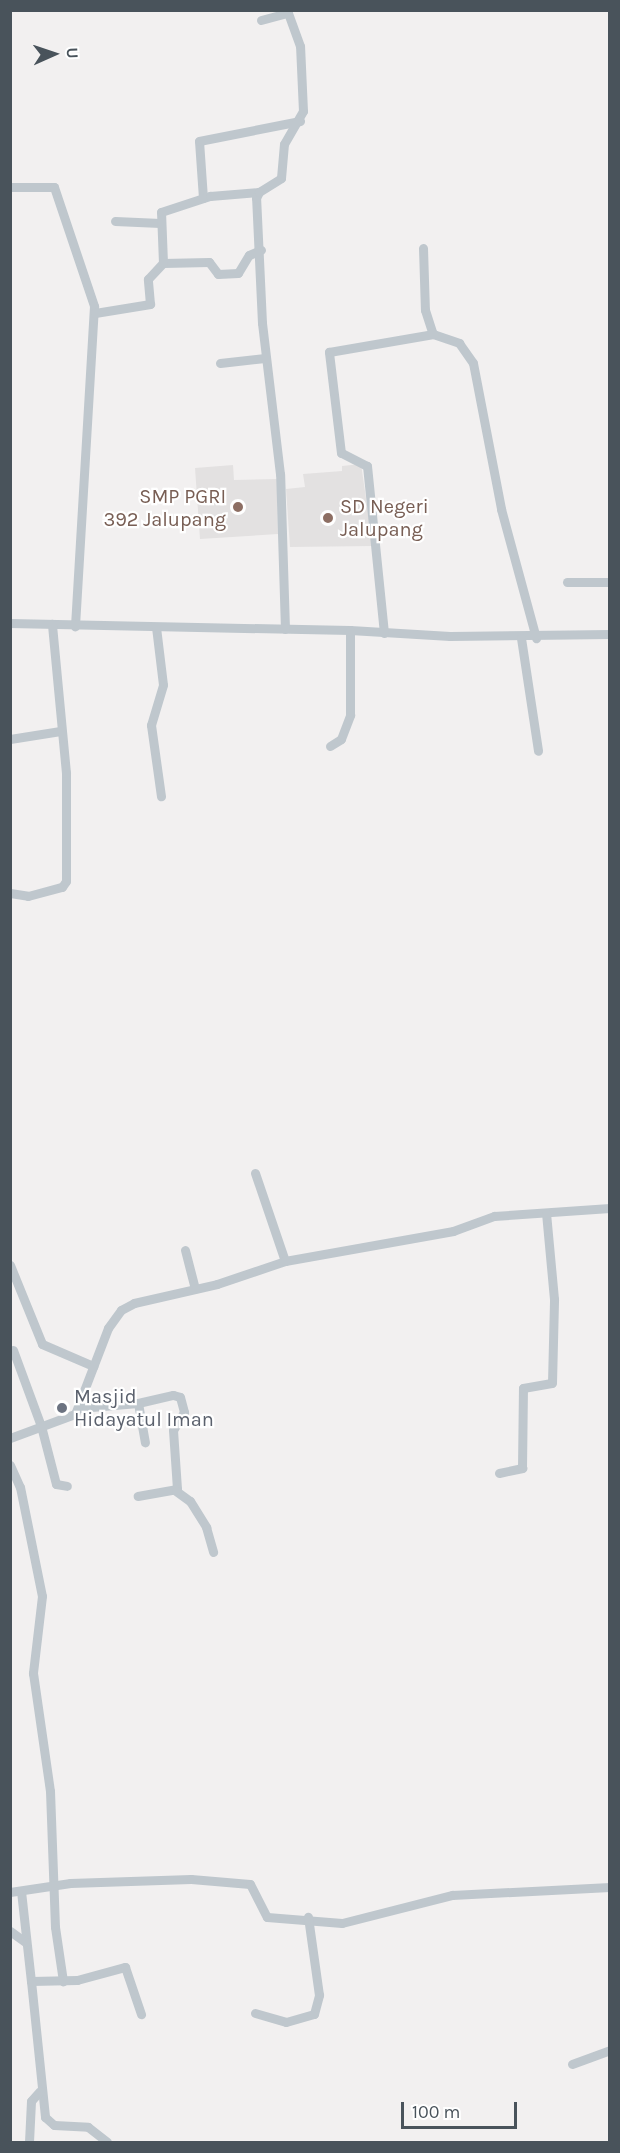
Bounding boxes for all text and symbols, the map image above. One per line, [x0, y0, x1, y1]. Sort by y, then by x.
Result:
north arrow [24, 24, 84, 84]
text: U [63, 47, 82, 59]
place label: SMP PGRI 392 Jalupang [103, 484, 226, 531]
place label: SD Negeri Jalupang [340, 494, 429, 541]
marker: SMP PGRI 392 Jalupang [231, 500, 245, 514]
marker: SD Negeri Jalupang [321, 511, 335, 525]
place label: Masjid Hidayatul Iman [74, 1384, 214, 1431]
marker: Masjid Hidayatul Iman [55, 1401, 69, 1415]
scale bar [404, 2090, 520, 2128]
text: 100 m [412, 2101, 460, 2123]

